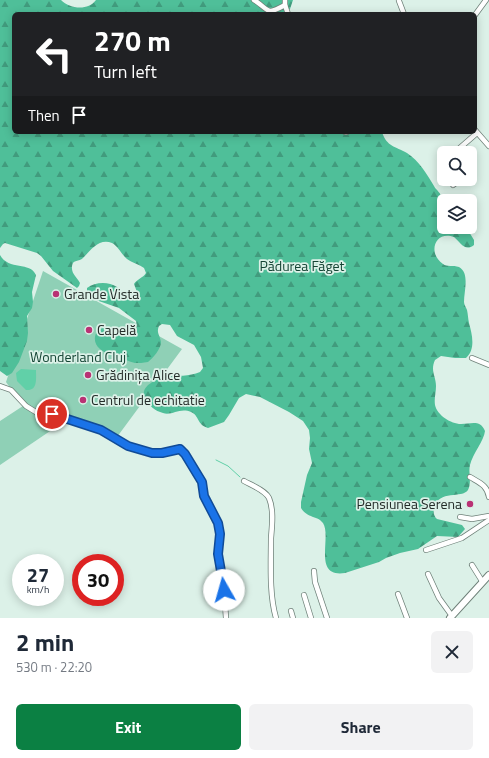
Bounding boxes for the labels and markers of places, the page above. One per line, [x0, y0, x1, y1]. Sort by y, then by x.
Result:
place label: Grande Vista [64, 283, 139, 304]
marker: Grande Vista [51, 289, 61, 299]
place label: Capelă [97, 319, 136, 340]
marker: Capelă [84, 325, 94, 335]
place label: Grădinița Alice [96, 364, 180, 385]
marker: Grădinița Alice [83, 370, 93, 380]
place label: Centrul de echitatie [91, 389, 205, 410]
marker: Centrul de echitatie [78, 395, 88, 405]
pin [35, 397, 69, 431]
place label: Pensiunea Serena [357, 493, 462, 514]
marker: Pensiunea Serena [465, 499, 475, 509]

